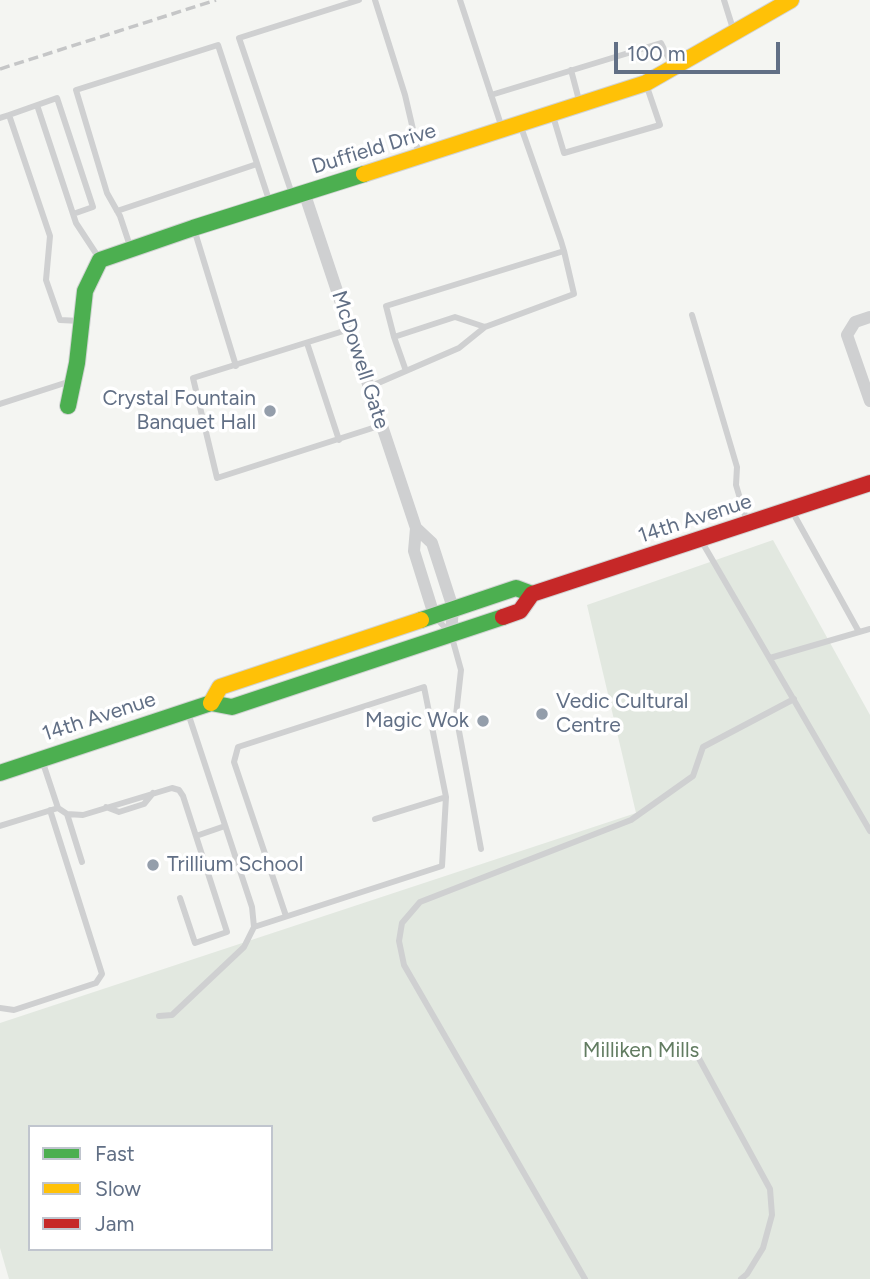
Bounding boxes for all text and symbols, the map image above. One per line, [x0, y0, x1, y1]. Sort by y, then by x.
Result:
scale bar [618, 28, 784, 72]
text: 100 m [627, 41, 686, 66]
street label: Duffield Drive [309, 118, 439, 180]
street label: McDowell Gate [326, 288, 394, 432]
place label: Crystal Fountain Banquet Hall [102, 386, 256, 436]
marker: Crystal Fountain Banquet Hall [262, 403, 278, 419]
street label: 14th Avenue [635, 489, 755, 549]
street label: 14th Avenue [39, 687, 159, 747]
place label: Vedic Cultural Centre [556, 689, 688, 739]
marker: Vedic Cultural Centre [534, 706, 550, 722]
place label: Magic Wok [365, 708, 469, 734]
marker: Magic Wok [475, 713, 491, 729]
place label: Trillium School [167, 852, 303, 878]
marker: Trillium School [145, 857, 161, 873]
park label: Milliken Mills [583, 1038, 699, 1064]
legend [28, 1125, 273, 1251]
text: Fast [95, 1141, 135, 1166]
text: Slow [95, 1176, 141, 1201]
text: Jam [95, 1211, 134, 1236]

